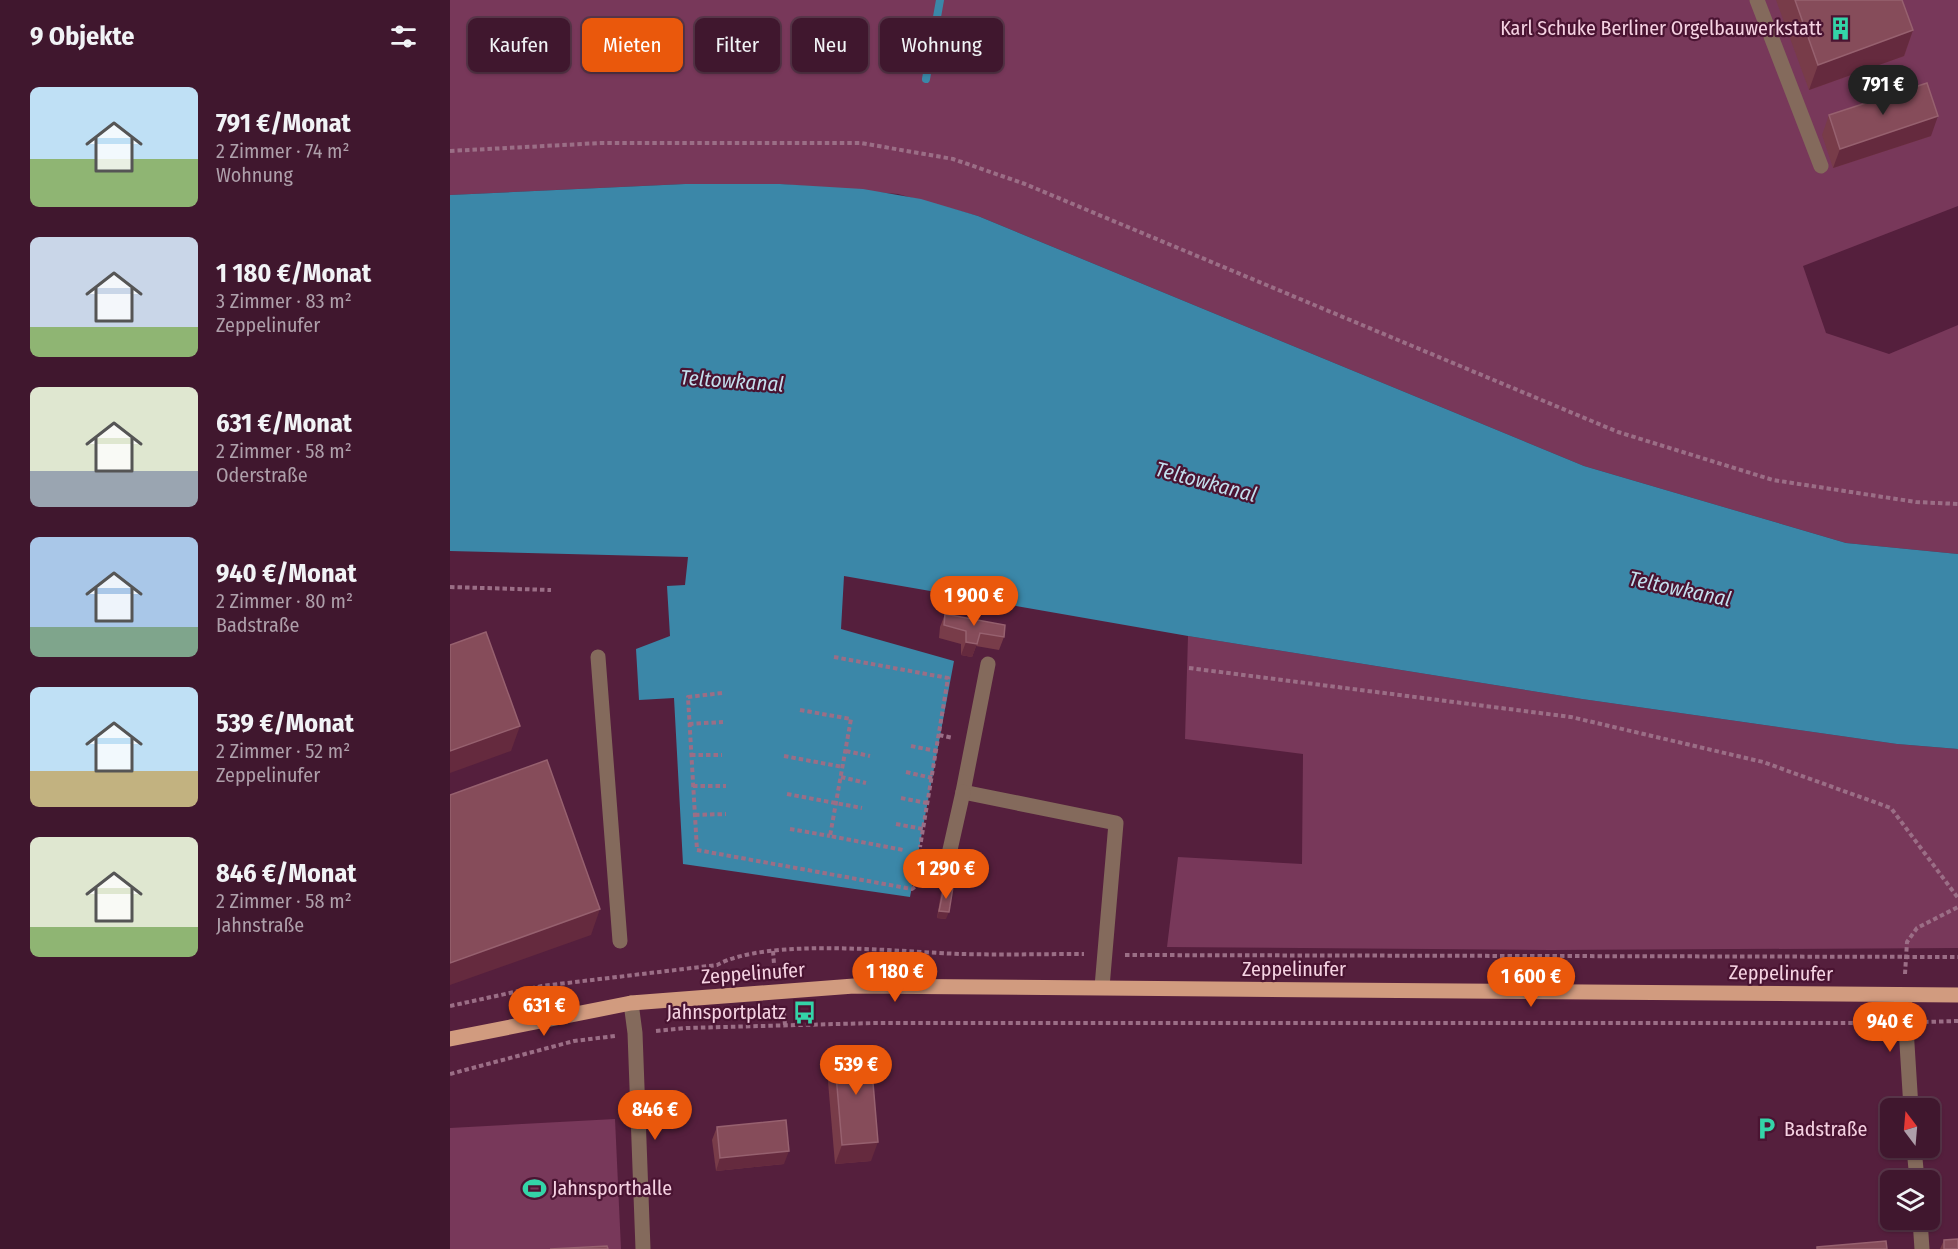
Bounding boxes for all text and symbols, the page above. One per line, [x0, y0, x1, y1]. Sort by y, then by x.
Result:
building icon: Karl Schuke Berliner Orgelbauwerkstatt [1827, 15, 1853, 41]
place label: Karl Schuke Berliner Orgelbauwerkstatt [1500, 16, 1822, 40]
chip: Kaufen [468, 18, 570, 72]
chip: Mieten [582, 18, 683, 72]
chip: Filter [695, 18, 780, 72]
chip: Neu [792, 18, 868, 72]
chip: Wohnung [880, 18, 1003, 72]
icon: filters [387, 20, 420, 53]
text: 9 Objekte [30, 21, 134, 52]
pin: 791 € [1841, 65, 1925, 116]
text: 791 € [1862, 72, 1904, 96]
text: 791 €/Monat [216, 108, 351, 139]
icon: home [78, 111, 150, 183]
text: 2 Zimmer · 74 m² [216, 139, 350, 163]
text: Wohnung [216, 163, 293, 187]
text: 1 180 €/Monat [216, 258, 371, 289]
icon: home [78, 261, 150, 333]
text: 3 Zimmer · 83 m² [216, 289, 352, 313]
text: Zeppelinufer [216, 313, 320, 337]
water label: Teltowkanal [679, 364, 785, 398]
text: 631 €/Monat [216, 408, 352, 439]
icon: home [78, 411, 150, 483]
text: 2 Zimmer · 58 m² [216, 439, 352, 463]
water label: Teltowkanal [1153, 456, 1259, 508]
text: Oderstraße [216, 463, 308, 487]
text: 940 €/Monat [216, 558, 357, 589]
icon: home [78, 561, 150, 633]
water label: Teltowkanal [1627, 566, 1733, 612]
pin: 1 900 € [919, 576, 1029, 627]
text: 1 900 € [944, 583, 1004, 607]
text: 2 Zimmer · 80 m² [216, 589, 353, 613]
text: Badstraße [216, 613, 299, 637]
text: 539 €/Monat [216, 708, 354, 739]
icon: home [78, 711, 150, 783]
text: 2 Zimmer · 52 m² [216, 739, 350, 763]
text: Zeppelinufer [216, 763, 320, 787]
pin: 1 290 € [891, 849, 1001, 900]
text: 1 290 € [917, 856, 975, 880]
text: 846 €/Monat [216, 858, 357, 889]
icon: home [78, 861, 150, 933]
text: 2 Zimmer · 58 m² [216, 889, 352, 913]
text: Jahnstraße [216, 913, 304, 937]
pin: 1 180 € [840, 952, 950, 1003]
street label: Zeppelinufer [700, 957, 806, 989]
street label: Zeppelinufer [1242, 957, 1346, 981]
pin: 1 600 € [1476, 957, 1586, 1008]
text: 1 180 € [866, 959, 924, 983]
street label: Zeppelinufer [1729, 960, 1833, 986]
text: 1 600 € [1501, 964, 1561, 988]
pin: 631 € [502, 986, 586, 1037]
text: 631 € [523, 993, 565, 1017]
bus stop icon: Jahnsportplatz [791, 999, 817, 1025]
place label: Jahnsportplatz [666, 1000, 786, 1024]
pin: 940 € [1848, 1002, 1932, 1053]
text: 940 € [1867, 1009, 1913, 1033]
pin: 539 € [814, 1045, 898, 1096]
text: 539 € [834, 1052, 878, 1076]
pin: 846 € [613, 1090, 697, 1141]
text: 846 € [632, 1097, 678, 1121]
north arrow [1880, 1098, 1940, 1158]
map controls [1880, 1098, 1940, 1230]
parking icon: Badstraße [1753, 1116, 1779, 1142]
place label: Badstraße [1784, 1117, 1867, 1141]
button: layers [1880, 1170, 1940, 1230]
sports icon: Jahnsporthalle [521, 1175, 547, 1201]
place label: Jahnsporthalle [552, 1176, 672, 1200]

